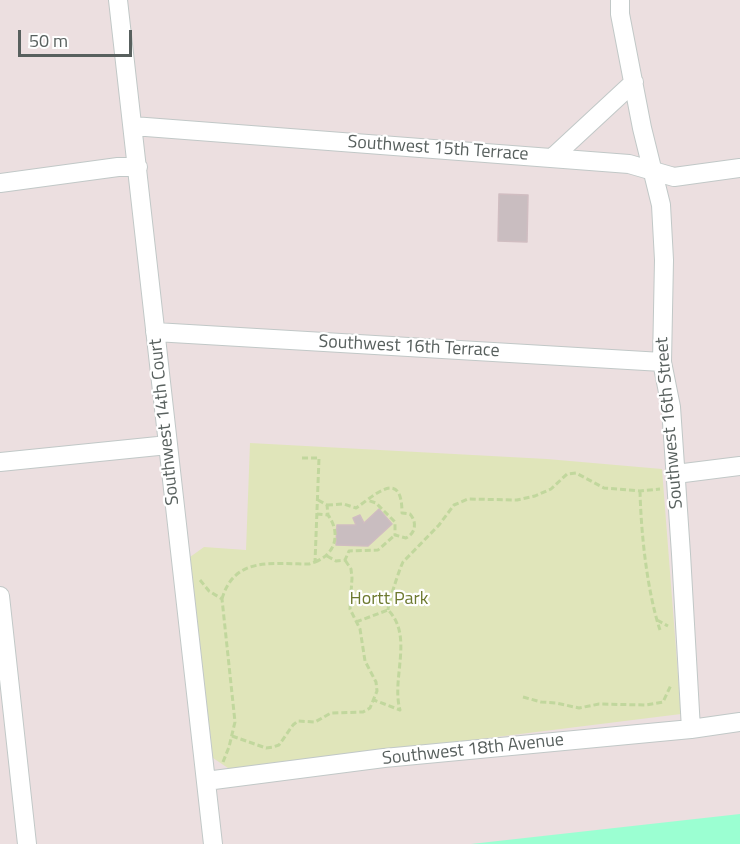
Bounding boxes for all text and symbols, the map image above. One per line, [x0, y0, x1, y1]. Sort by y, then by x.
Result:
scale bar [21, 18, 135, 56]
text: 50 m [29, 27, 68, 54]
street label: Southwest 15th Terrace [347, 132, 529, 166]
street label: Southwest 16th Terrace [318, 331, 500, 363]
street label: Southwest 16th Street [652, 336, 688, 510]
street label: Southwest 14th Court [146, 338, 184, 506]
park label: Hortt Park [350, 589, 428, 611]
street label: Southwest 18th Avenue [381, 730, 565, 770]

